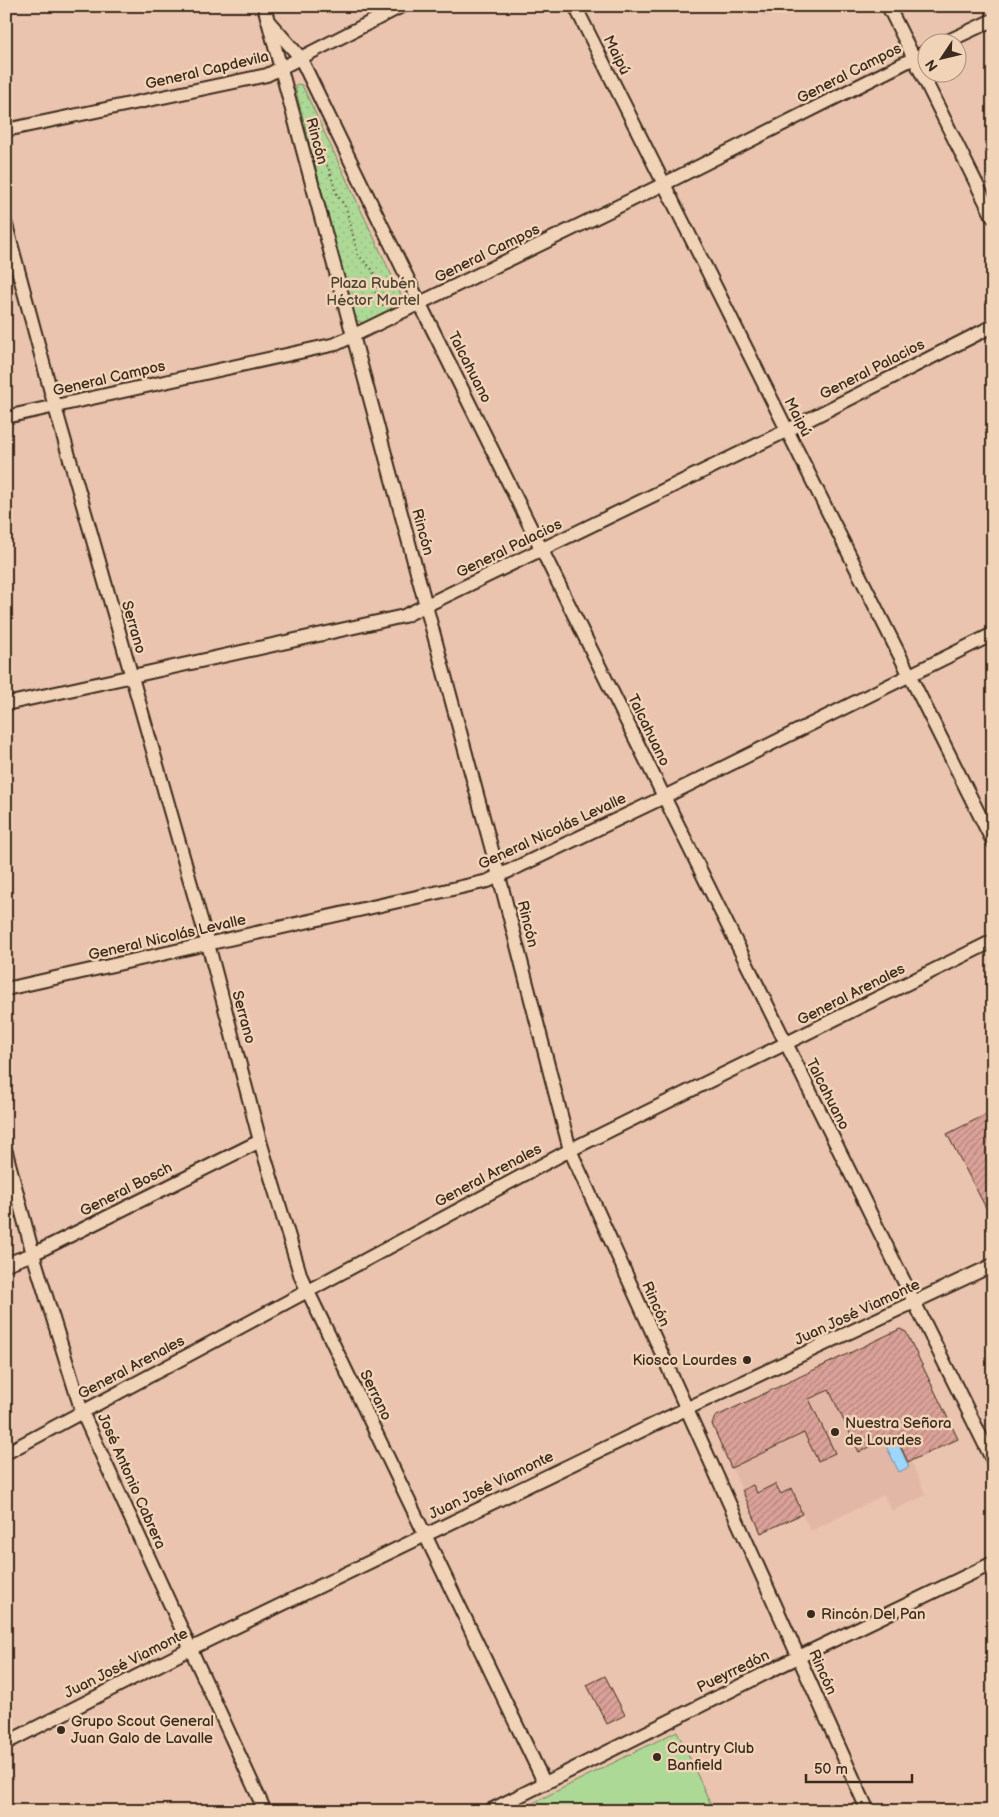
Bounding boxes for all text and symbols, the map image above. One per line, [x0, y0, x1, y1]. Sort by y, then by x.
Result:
street label: Maipú [599, 32, 634, 78]
north arrow [916, 32, 966, 82]
street label: General Campos [794, 39, 905, 108]
street label: General Capdevila [143, 47, 271, 94]
text: N [922, 56, 942, 74]
street label: Rincón [301, 116, 332, 167]
street label: General Campos [432, 220, 543, 287]
park label: Plaza Rubén Héctor Martel [326, 274, 420, 310]
street label: Talcahuano [443, 328, 496, 406]
street label: General Palacios [817, 335, 928, 404]
street label: General Campos [51, 356, 168, 401]
street label: Maipú [780, 394, 815, 440]
street label: Rincón [407, 507, 438, 558]
street label: General Palacios [453, 514, 566, 582]
street label: Serrano [117, 599, 150, 656]
street label: Talcahuano [623, 691, 674, 769]
street label: General Nicolás Levalle [475, 789, 629, 874]
street label: Rincón [513, 899, 542, 950]
street label: General Nicolás Levalle [87, 910, 248, 965]
street label: General Arenales [794, 959, 909, 1030]
street label: Serrano [227, 989, 260, 1046]
street label: Talcahuano [801, 1055, 854, 1133]
street label: General Arenales [432, 1139, 545, 1212]
street label: General Bosch [77, 1158, 176, 1221]
street label: Juan José Viamonte [791, 1275, 923, 1350]
street label: Rincón [637, 1279, 674, 1330]
street label: General Arenales [75, 1331, 188, 1404]
place label: Kiosco Lourdes [632, 1351, 738, 1370]
marker: Kiosco Lourdes [741, 1354, 753, 1366]
street label: Serrano [355, 1367, 396, 1424]
street label: José Antonio Cabrera [93, 1410, 170, 1552]
place label: Nuestra Señora de Lourdes [845, 1414, 952, 1450]
marker: Nuestra Señora de Lourdes [829, 1426, 841, 1438]
street label: Juan José Viamonte [426, 1447, 557, 1524]
place label: Rincón Del Pan [821, 1605, 925, 1624]
marker: Rincón Del Pan [805, 1608, 817, 1620]
street label: Juan José Viamonte [61, 1624, 191, 1703]
street label: Pueyrredón [694, 1646, 773, 1697]
street label: Rincón [804, 1647, 841, 1698]
place label: Grupo Scout General Juan Galo de Lavalle [71, 1712, 214, 1748]
marker: Grupo Scout General Juan Galo de Lavalle [55, 1724, 67, 1736]
place label: Country Club Banfield [667, 1739, 755, 1775]
marker: Country Club Banfield [651, 1751, 663, 1763]
scale bar [806, 1752, 913, 1784]
text: 50 m [814, 1760, 848, 1779]

